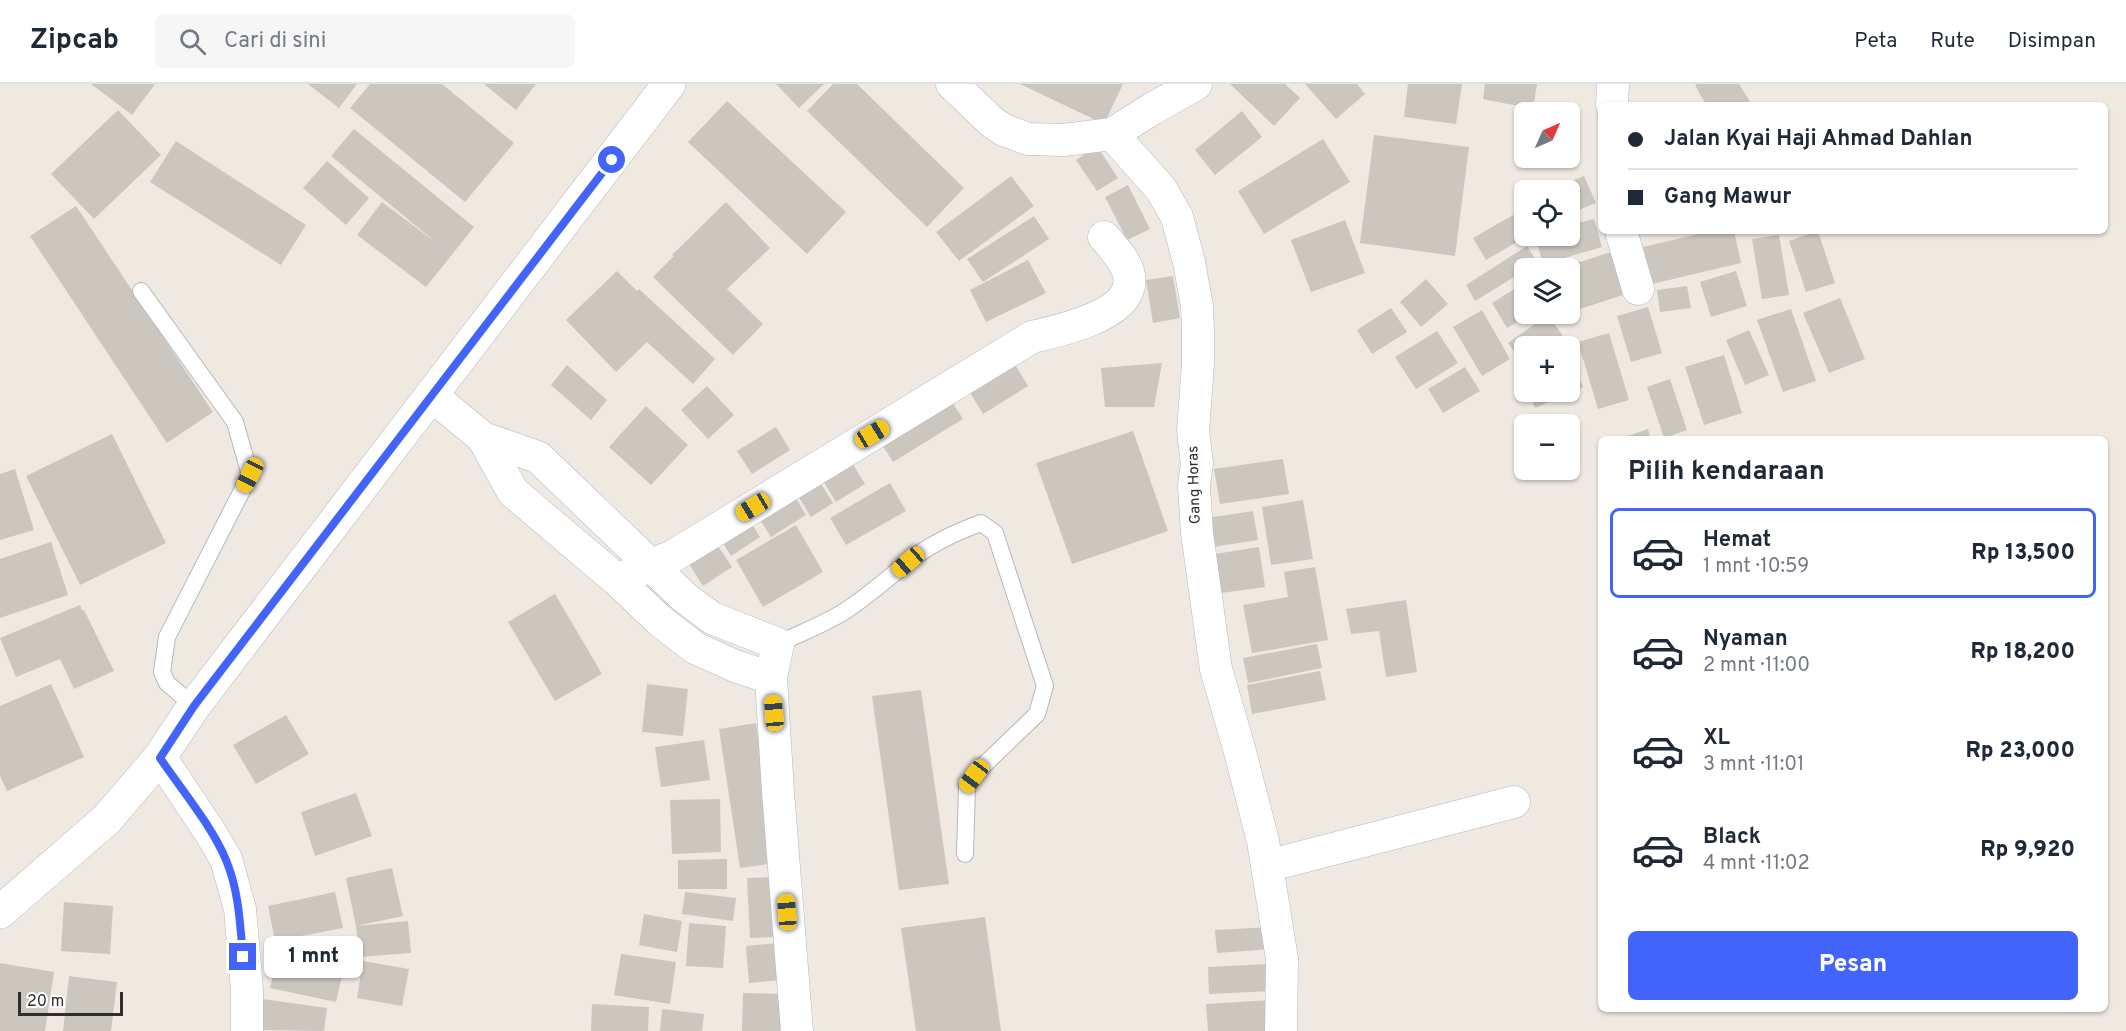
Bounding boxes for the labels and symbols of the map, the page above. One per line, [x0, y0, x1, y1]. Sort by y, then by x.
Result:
north arrow [1514, 102, 1580, 168]
route start [598, 146, 625, 173]
car [852, 417, 892, 451]
street label: Gang Horas [1184, 446, 1206, 524]
car [234, 455, 266, 495]
car [733, 490, 773, 524]
car [889, 543, 927, 581]
car [763, 694, 785, 732]
car [956, 756, 992, 796]
car [777, 893, 797, 931]
callout: 1 mnt [264, 936, 363, 978]
route end [229, 943, 256, 970]
scale bar [18, 989, 123, 1016]

